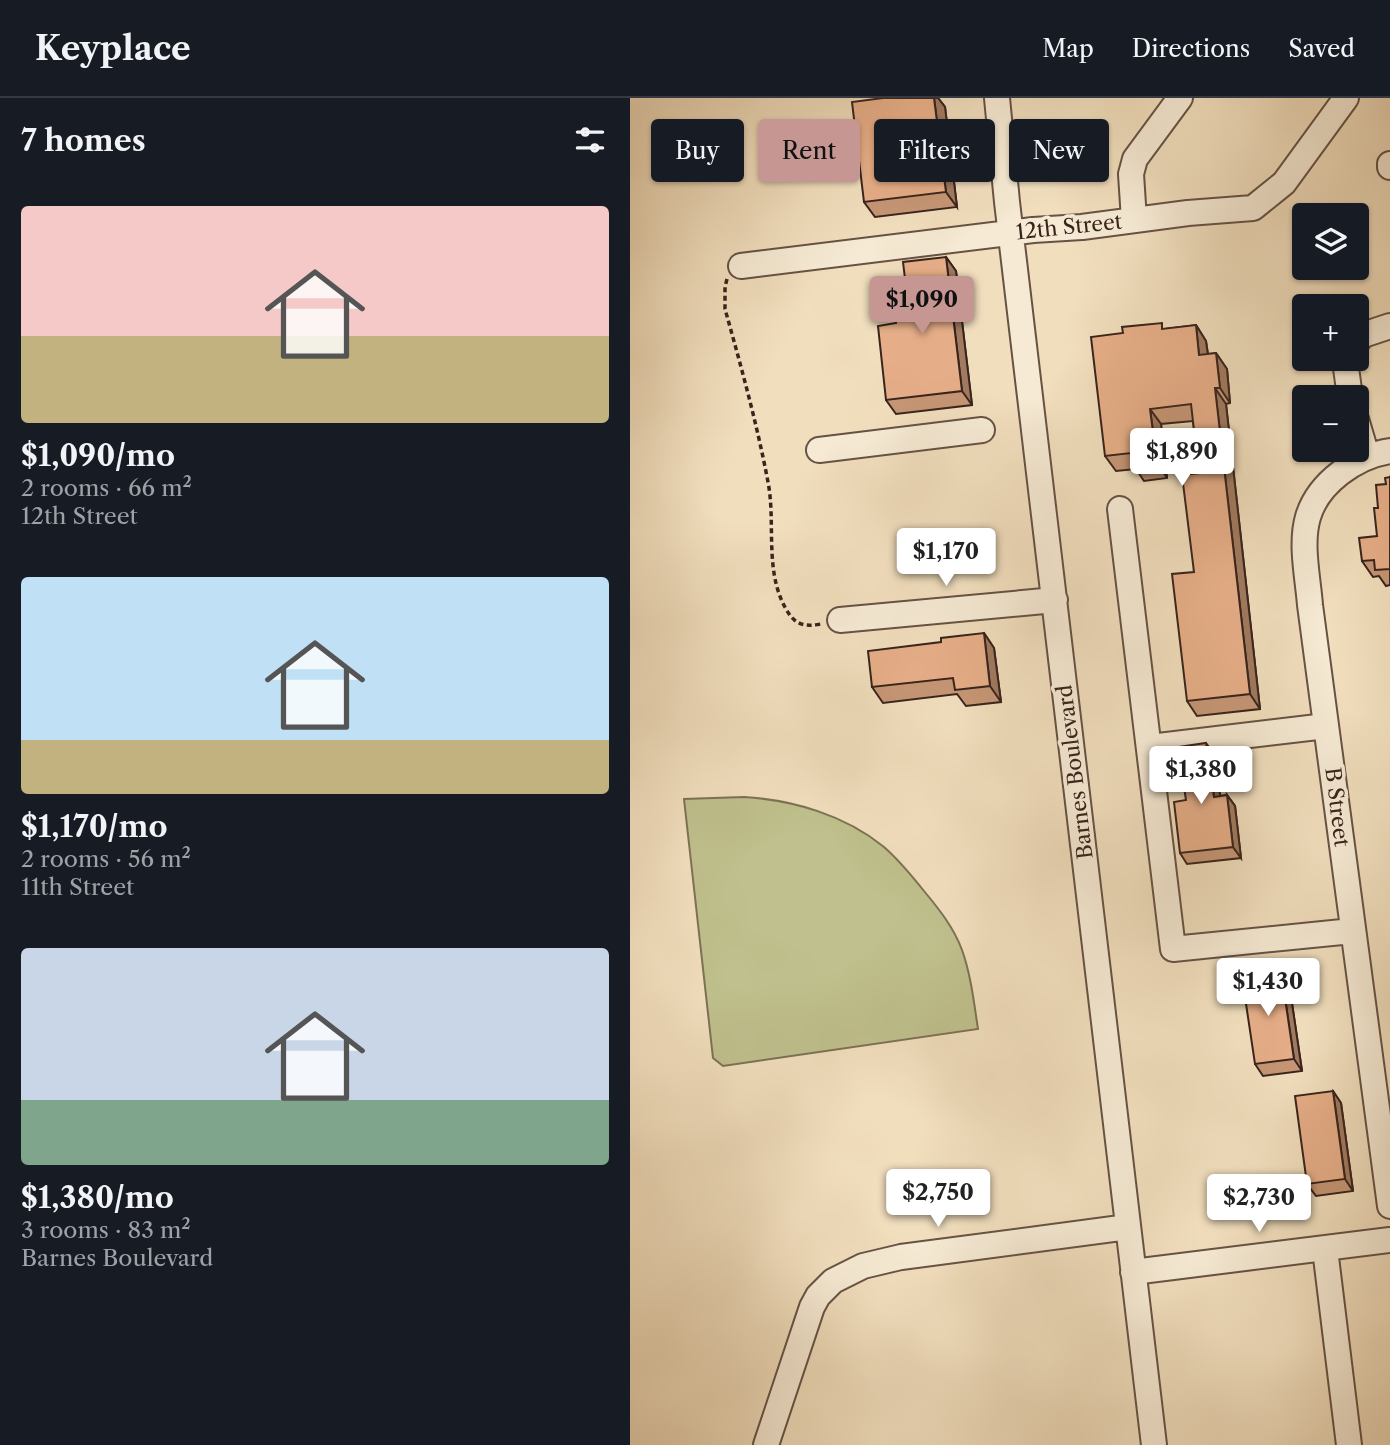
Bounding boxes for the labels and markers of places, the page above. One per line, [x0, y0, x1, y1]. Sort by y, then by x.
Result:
pin: $1,090 [865, 276, 979, 336]
pin: $1,890 [1125, 428, 1239, 488]
pin: $1,170 [889, 528, 1003, 588]
pin: $1,380 [1144, 746, 1258, 806]
pin: $1,430 [1211, 958, 1325, 1018]
pin: $2,750 [881, 1170, 995, 1229]
pin: $2,730 [1202, 1174, 1316, 1234]

